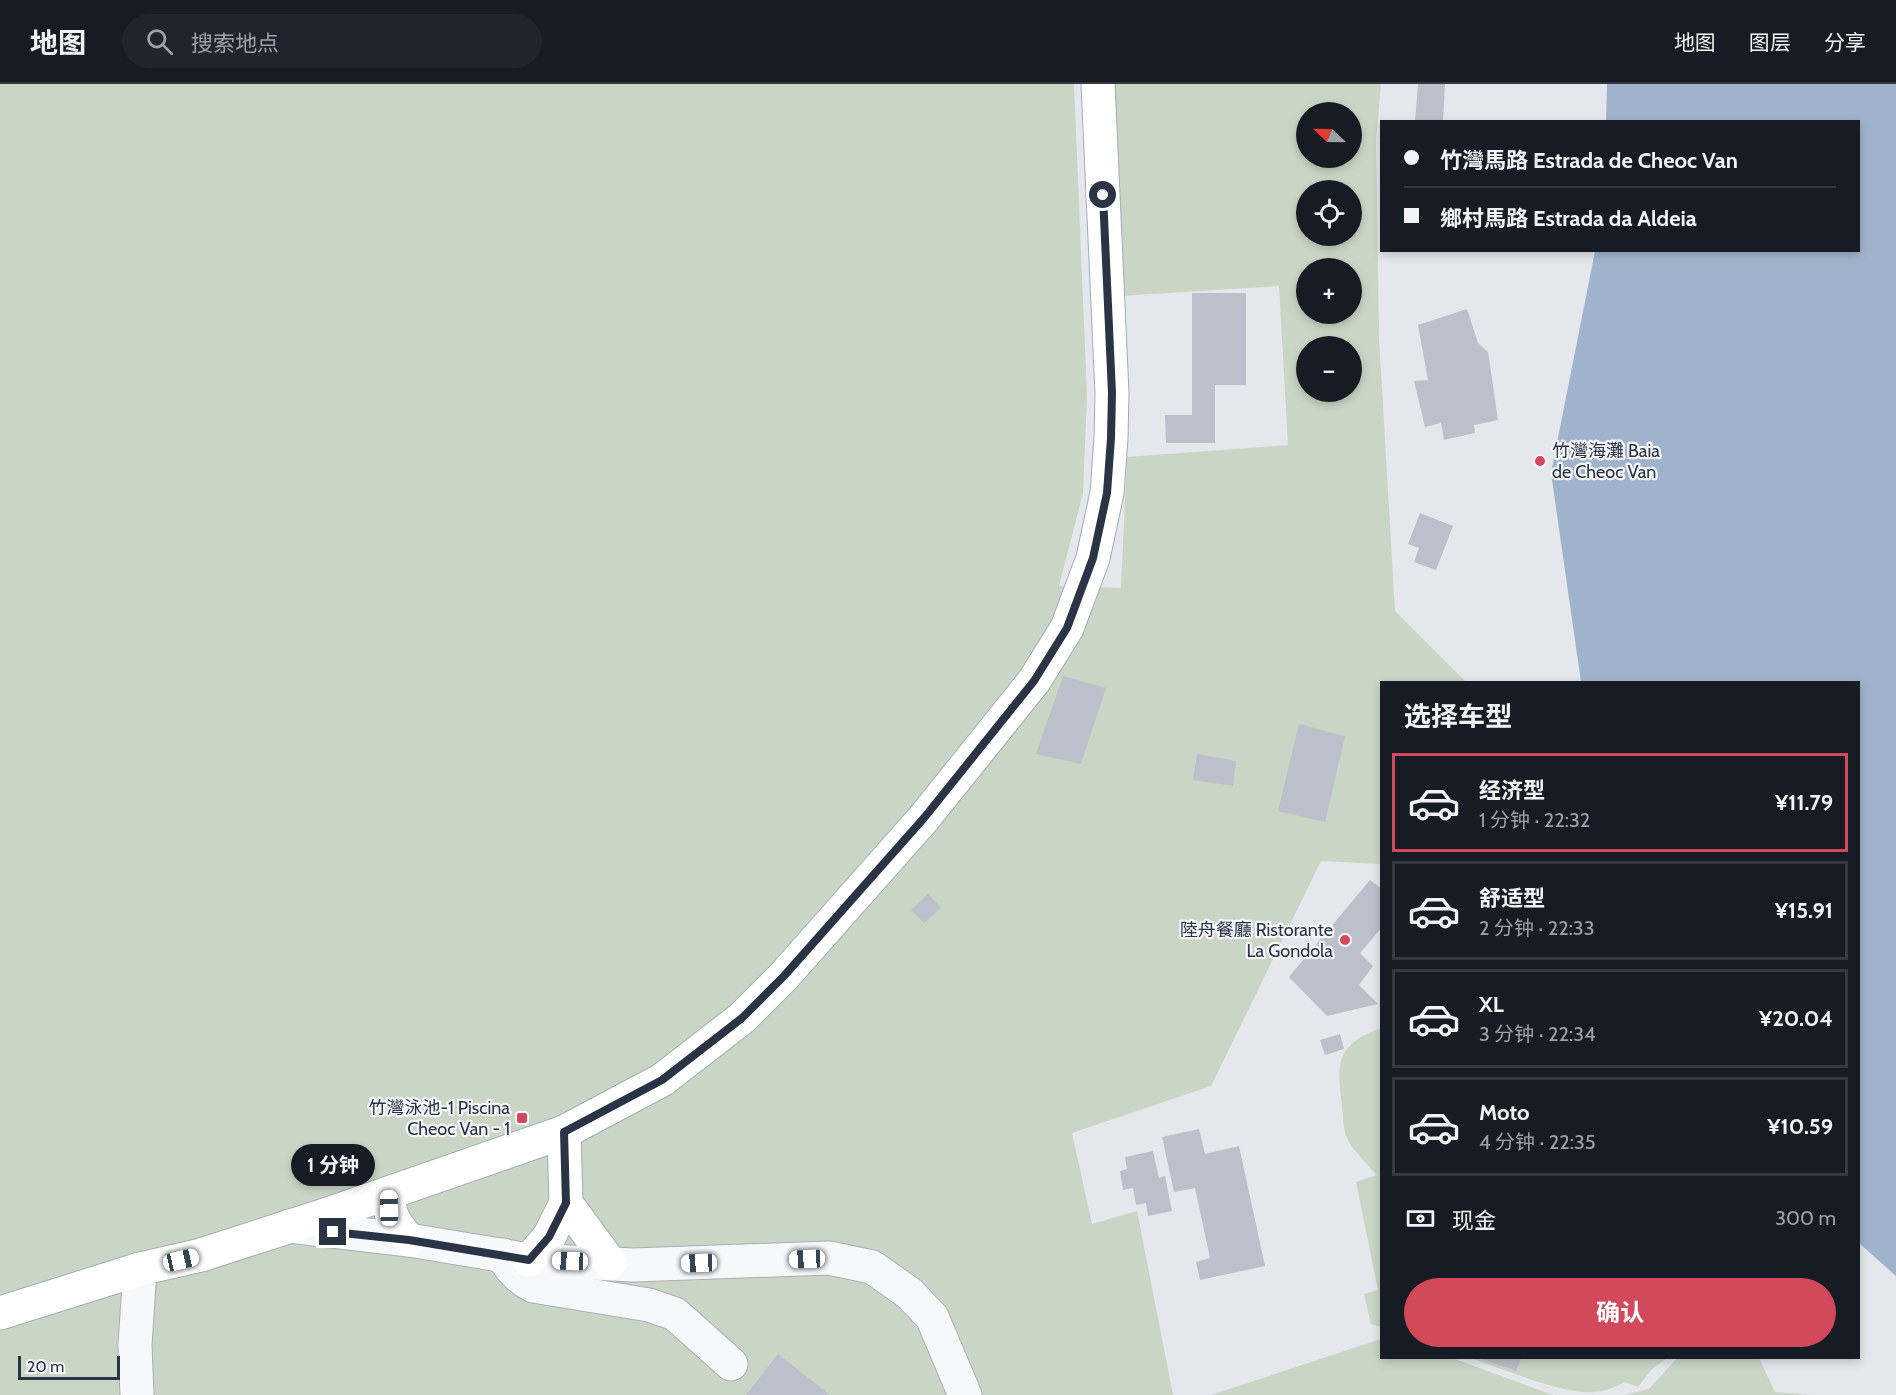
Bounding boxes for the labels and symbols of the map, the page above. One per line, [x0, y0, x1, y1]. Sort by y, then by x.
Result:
north arrow [1296, 102, 1362, 168]
route start [1089, 181, 1116, 208]
place label: 竹灣海灘 Baia de Cheoc Van [1552, 440, 1660, 483]
marker: 竹灣海灘 Baia de Cheoc Van [1533, 454, 1547, 468]
place label: 陸舟餐廳 Ristorante La Gondola [1180, 919, 1333, 962]
marker: 陸舟餐廳 Ristorante La Gondola [1338, 933, 1352, 947]
place label: 竹灣泳池-1 Piscina Cheoc Van - 1 [369, 1097, 510, 1140]
marker: 竹灣泳池-1 Piscina Cheoc Van - 1 [515, 1111, 529, 1125]
callout: 1 分钟 [291, 1145, 375, 1187]
car [380, 1190, 398, 1226]
route end [319, 1218, 346, 1245]
car [161, 1247, 201, 1273]
car [789, 1249, 825, 1269]
car [552, 1251, 588, 1271]
car [681, 1253, 717, 1273]
scale bar [18, 1353, 120, 1380]

